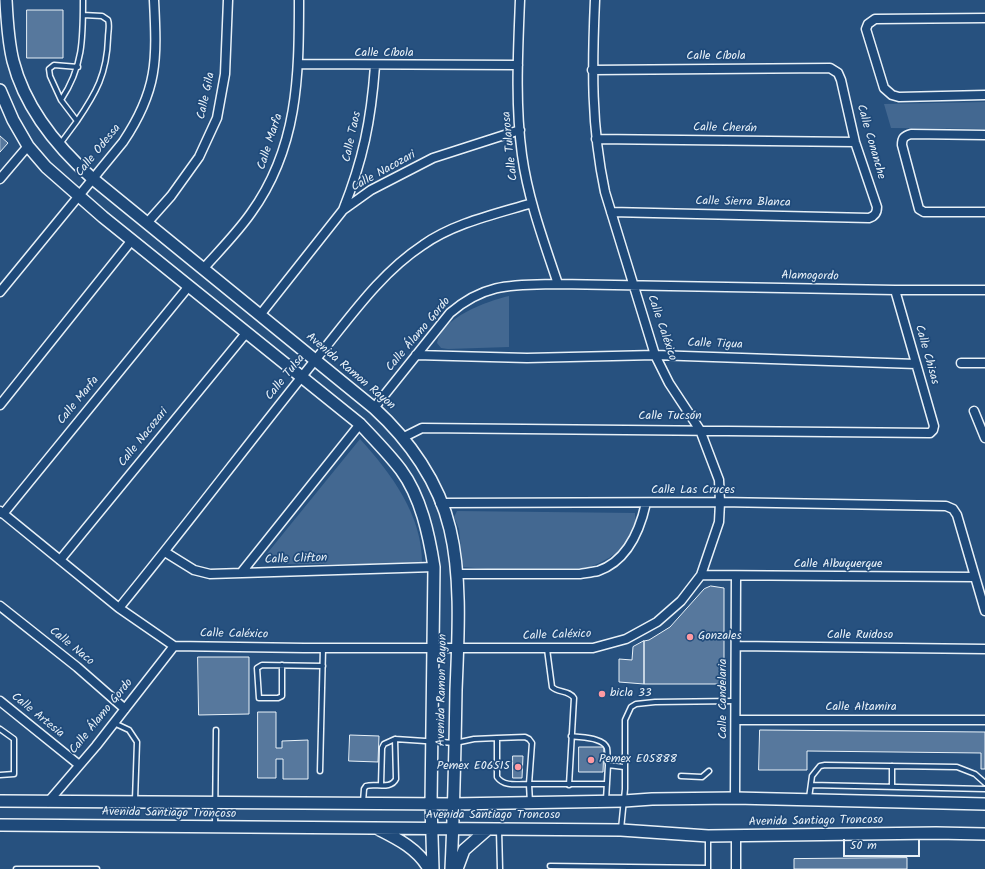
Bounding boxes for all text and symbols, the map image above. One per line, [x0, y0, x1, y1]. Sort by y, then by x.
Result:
street label: Calle Cíbola [354, 47, 414, 61]
street label: Calle Cíbola [686, 50, 746, 64]
street label: Calle Gila [195, 71, 219, 121]
street label: Calle Conanche [852, 103, 888, 181]
street label: Calle Taos [341, 110, 365, 164]
street label: Calle Tularosa [500, 111, 522, 181]
street label: Calle Marfa [255, 112, 287, 172]
street label: Calle Cherán [693, 121, 757, 137]
street label: Calle Odessa [73, 122, 125, 180]
street label: Calle Nacozari [349, 148, 419, 196]
street label: Calle Sierra Blanca [695, 195, 791, 211]
street label: Alamogordo [781, 269, 839, 285]
street label: Calle Caléxico [643, 293, 679, 363]
street label: Calle Álamo Gordo [384, 295, 454, 375]
street label: Calle Chisas [911, 324, 941, 386]
street label: Avenida Ramon Rayon [302, 330, 398, 414]
street label: Calle Tigua [687, 337, 743, 353]
street label: Calle Tulsa [263, 352, 309, 404]
street label: Calle Marfa [55, 374, 103, 428]
street label: Calle Nacozari [116, 406, 172, 470]
street label: Calle Tucsón [638, 410, 702, 424]
street label: Calle Las Cruces [651, 484, 735, 498]
street label: Calle Clifton [264, 552, 328, 568]
street label: Calle Albuquerque [794, 558, 882, 572]
street label: Calle Naco [46, 625, 96, 669]
street label: Calle Caléxico [200, 627, 268, 643]
street label: Calle Caléxico [522, 628, 592, 644]
street label: Calle Ruidoso [827, 629, 893, 643]
place label: Gonzales [698, 630, 742, 644]
marker: Gonzales [685, 632, 695, 642]
street label: Avenida Ramon Rayon [435, 634, 451, 746]
street label: Calle Candelaria [717, 659, 731, 739]
street label: Calle Álamo Gordo [67, 676, 137, 758]
place label: bicla 33 [610, 687, 652, 701]
marker: bicla 33 [597, 689, 607, 699]
street label: Calle Artesia [8, 690, 66, 742]
street label: Calle Altamira [825, 701, 897, 715]
place label: Pemex E05888 [599, 753, 677, 767]
marker: Pemex E05888 [586, 755, 596, 765]
place label: Pemex E06515 [437, 760, 510, 774]
marker: Pemex E06515 [513, 762, 523, 772]
street label: Avenida Santiago Troncoso [102, 806, 236, 822]
street label: Avenida Santiago Troncoso [426, 809, 560, 823]
street label: Avenida Santiago Troncoso [749, 814, 883, 830]
scale bar [845, 831, 922, 857]
text: 50 m [850, 836, 877, 855]

